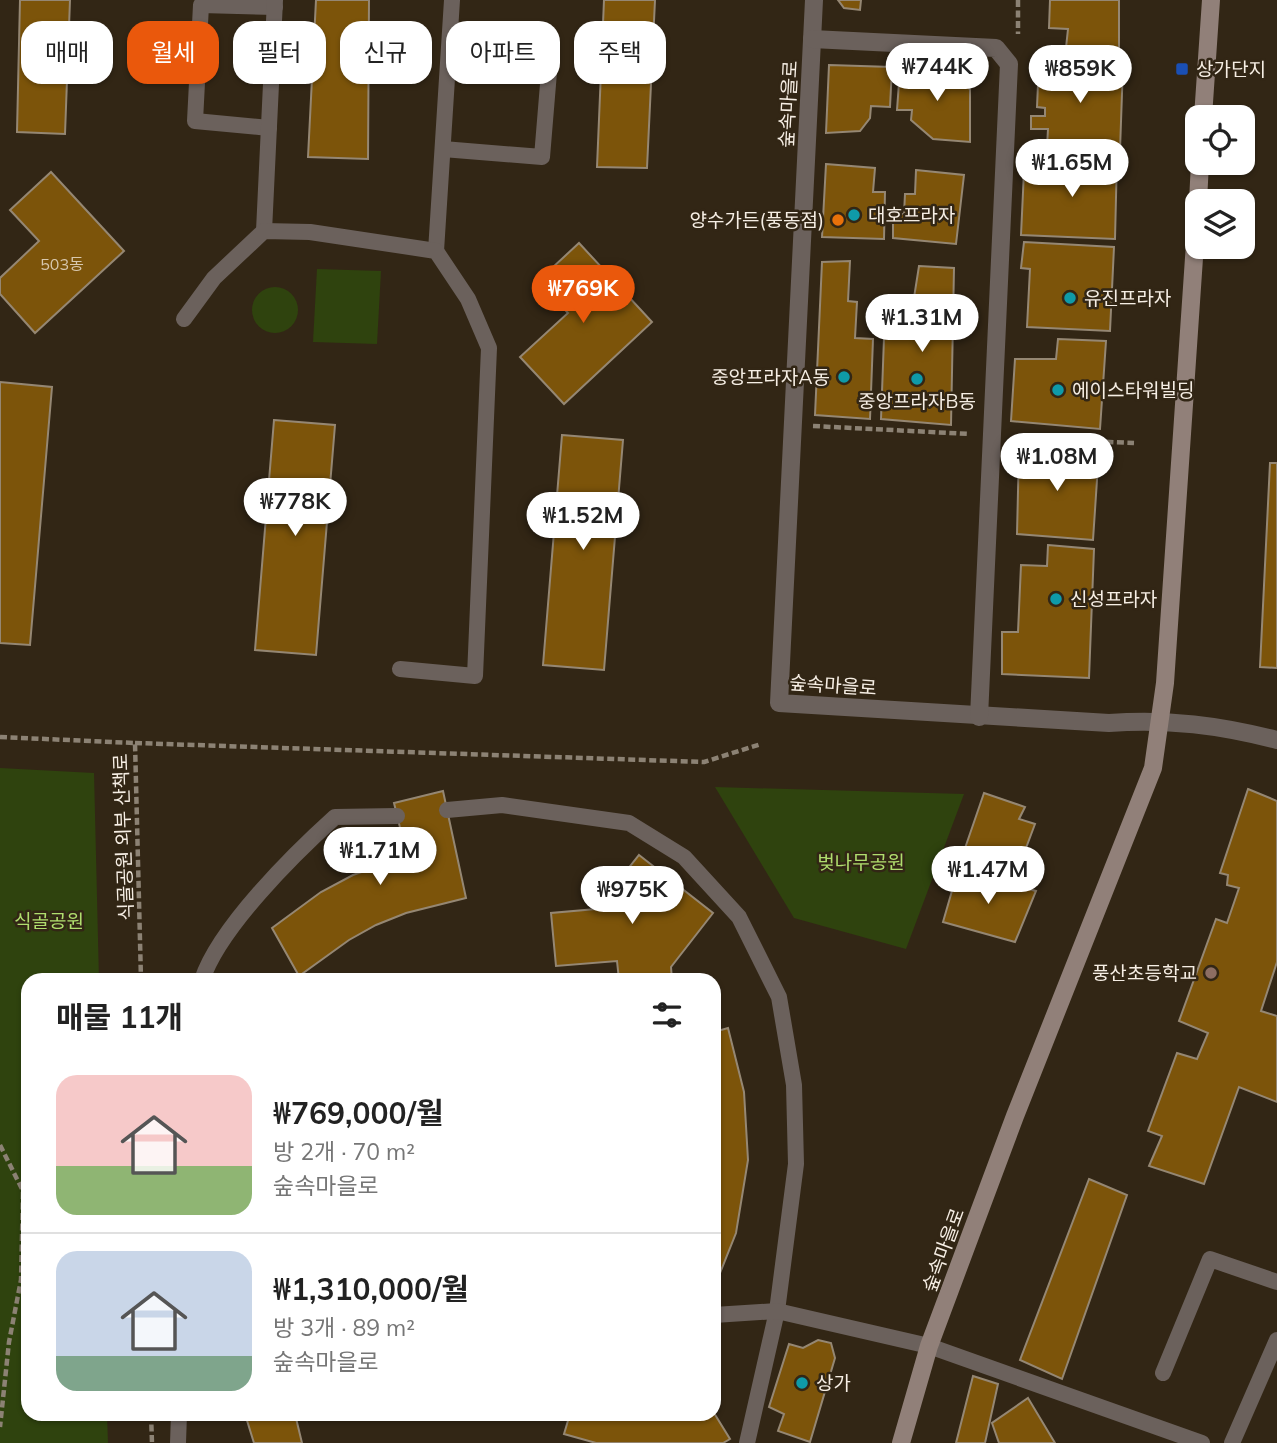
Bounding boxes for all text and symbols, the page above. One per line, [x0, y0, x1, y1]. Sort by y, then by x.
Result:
chip: 매매 [21, 21, 113, 84]
chip: 월세 [127, 21, 219, 84]
chip: 필터 [233, 21, 326, 84]
chip: 신규 [340, 21, 432, 84]
chip: 아파트 [446, 21, 560, 84]
chip: 주택 [574, 21, 666, 84]
pin: ₩744K [888, 43, 986, 103]
pin: ₩859K [1031, 46, 1129, 105]
text: ₩744K [902, 51, 972, 80]
text: ₩859K [1045, 53, 1115, 82]
place label: 상가단지 [1196, 57, 1266, 81]
street label: 숲속마을로 [774, 60, 802, 148]
marker: 상가단지 [1174, 61, 1190, 77]
map controls [1185, 105, 1255, 259]
button: locate [1185, 105, 1255, 175]
pin: ₩1.65M [1015, 140, 1129, 199]
text: ₩1.65M [1032, 147, 1112, 176]
button: layers [1185, 189, 1255, 259]
place label: 대호프라자 [868, 203, 955, 227]
marker: 대호프라자 [846, 207, 862, 223]
place label: 양수가든(풍동점) [690, 208, 824, 232]
marker: 양수가든(풍동점) [830, 212, 846, 228]
house number: 503동 [40, 254, 84, 274]
pin: ₩769K [534, 266, 632, 325]
text: ₩769K [548, 273, 618, 302]
place label: 유진프라자 [1084, 286, 1171, 310]
marker: 유진프라자 [1062, 290, 1078, 306]
pin: ₩1.31M [865, 294, 979, 354]
text: ₩1.31M [882, 302, 962, 331]
place label: 중앙프라자A동 [711, 365, 830, 389]
marker: 중앙프라자A동 [836, 369, 852, 385]
marker: 중앙프라자B동 [909, 371, 925, 387]
place label: 에이스타워빌딩 [1072, 378, 1194, 402]
marker: 에이스타워빌딩 [1050, 382, 1066, 398]
place label: 중앙프라자B동 [858, 389, 976, 413]
pin: ₩1.08M [1000, 434, 1114, 493]
text: ₩1.08M [1017, 441, 1097, 470]
pin: ₩778K [246, 478, 344, 538]
text: ₩778K [260, 486, 330, 515]
pin: ₩1.52M [526, 492, 640, 552]
text: ₩1.52M [543, 500, 623, 529]
place label: 신성프라자 [1070, 587, 1157, 611]
marker: 신성프라자 [1048, 591, 1064, 607]
street label: 숲속마을로 [789, 670, 877, 700]
street label: 식골공원 외부 산책로 [108, 753, 138, 921]
pin: ₩1.71M [323, 828, 437, 887]
text: ₩1.71M [340, 835, 420, 864]
pin: ₩1.47M [931, 846, 1045, 906]
park label: 벚나무공원 [817, 850, 905, 874]
text: ₩1.47M [948, 854, 1028, 883]
pin: ₩975K [583, 866, 681, 926]
text: ₩975K [597, 874, 667, 903]
park label: 식골공원 [14, 909, 84, 933]
place label: 풍산초등학교 [1092, 961, 1197, 985]
marker: 풍산초등학교 [1203, 965, 1219, 981]
icon: filters [648, 996, 686, 1034]
text: 매물 11개 [56, 998, 183, 1036]
text: ₩769,000/월 [273, 1094, 444, 1132]
icon: home [112, 1103, 196, 1187]
text: 방 2개 · 70 m² [273, 1137, 415, 1166]
text: 숲속마을로 [273, 1171, 379, 1200]
street label: 숲속마을로 [917, 1205, 969, 1295]
text: ₩1,310,000/월 [273, 1270, 469, 1308]
icon: home [112, 1279, 196, 1363]
text: 방 3개 · 89 m² [273, 1313, 415, 1342]
text: 숲속마을로 [273, 1347, 379, 1376]
place label: 상가 [816, 1371, 851, 1395]
marker: 상가 [794, 1375, 810, 1391]

